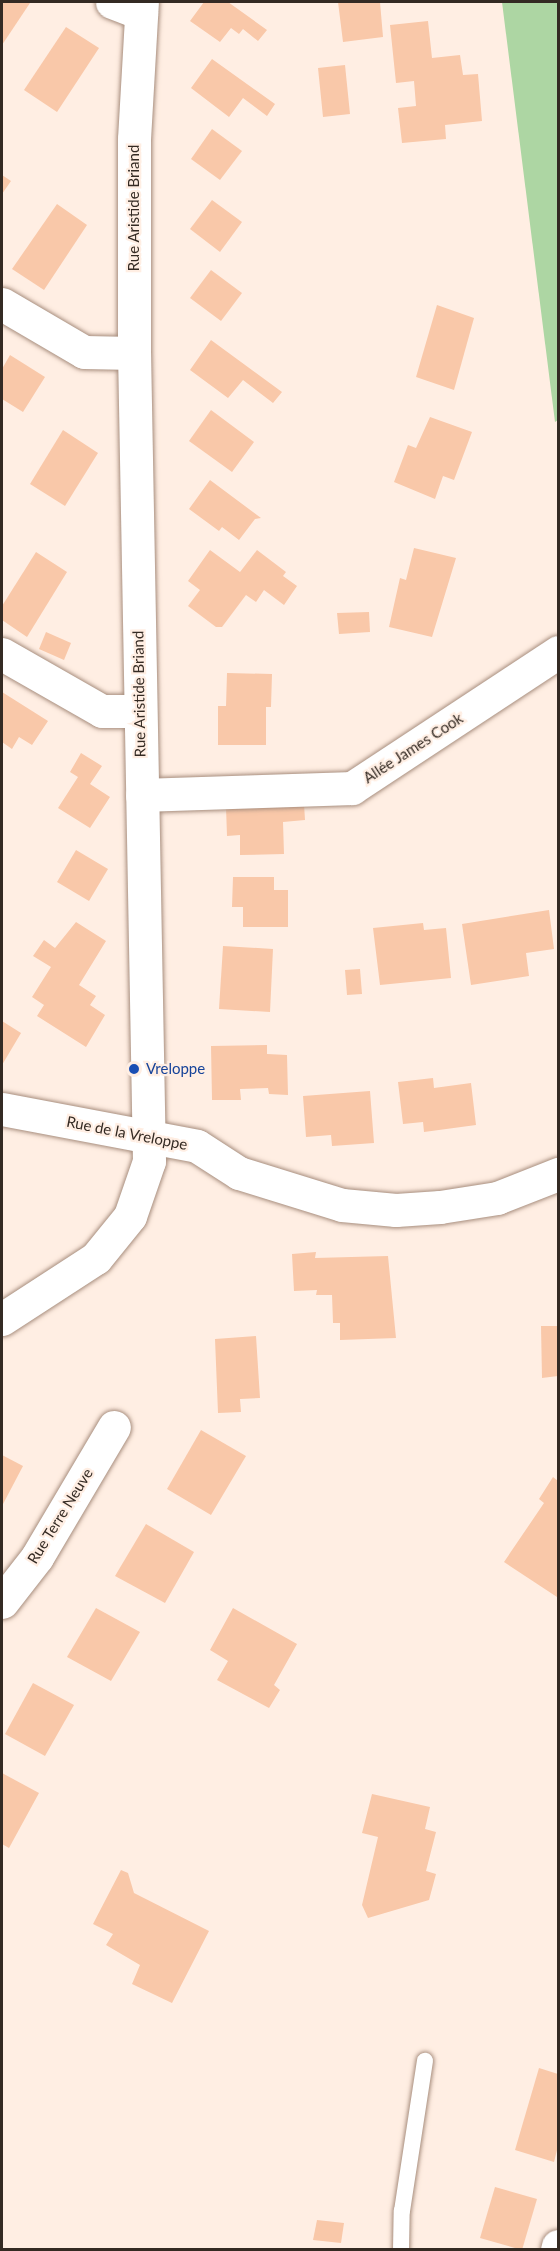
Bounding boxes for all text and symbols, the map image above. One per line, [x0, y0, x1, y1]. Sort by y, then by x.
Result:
street label: Rue Aristide Briand [125, 144, 143, 272]
street label: Rue Aristide Briand [129, 630, 149, 758]
street label: Allée James Cook [360, 709, 466, 787]
place label: Vreloppe [146, 1060, 205, 1078]
marker: Vreloppe [127, 1062, 141, 1076]
street label: Rue de la Vreloppe [65, 1112, 189, 1154]
street label: Rue Terre Neuve [23, 1465, 97, 1567]

